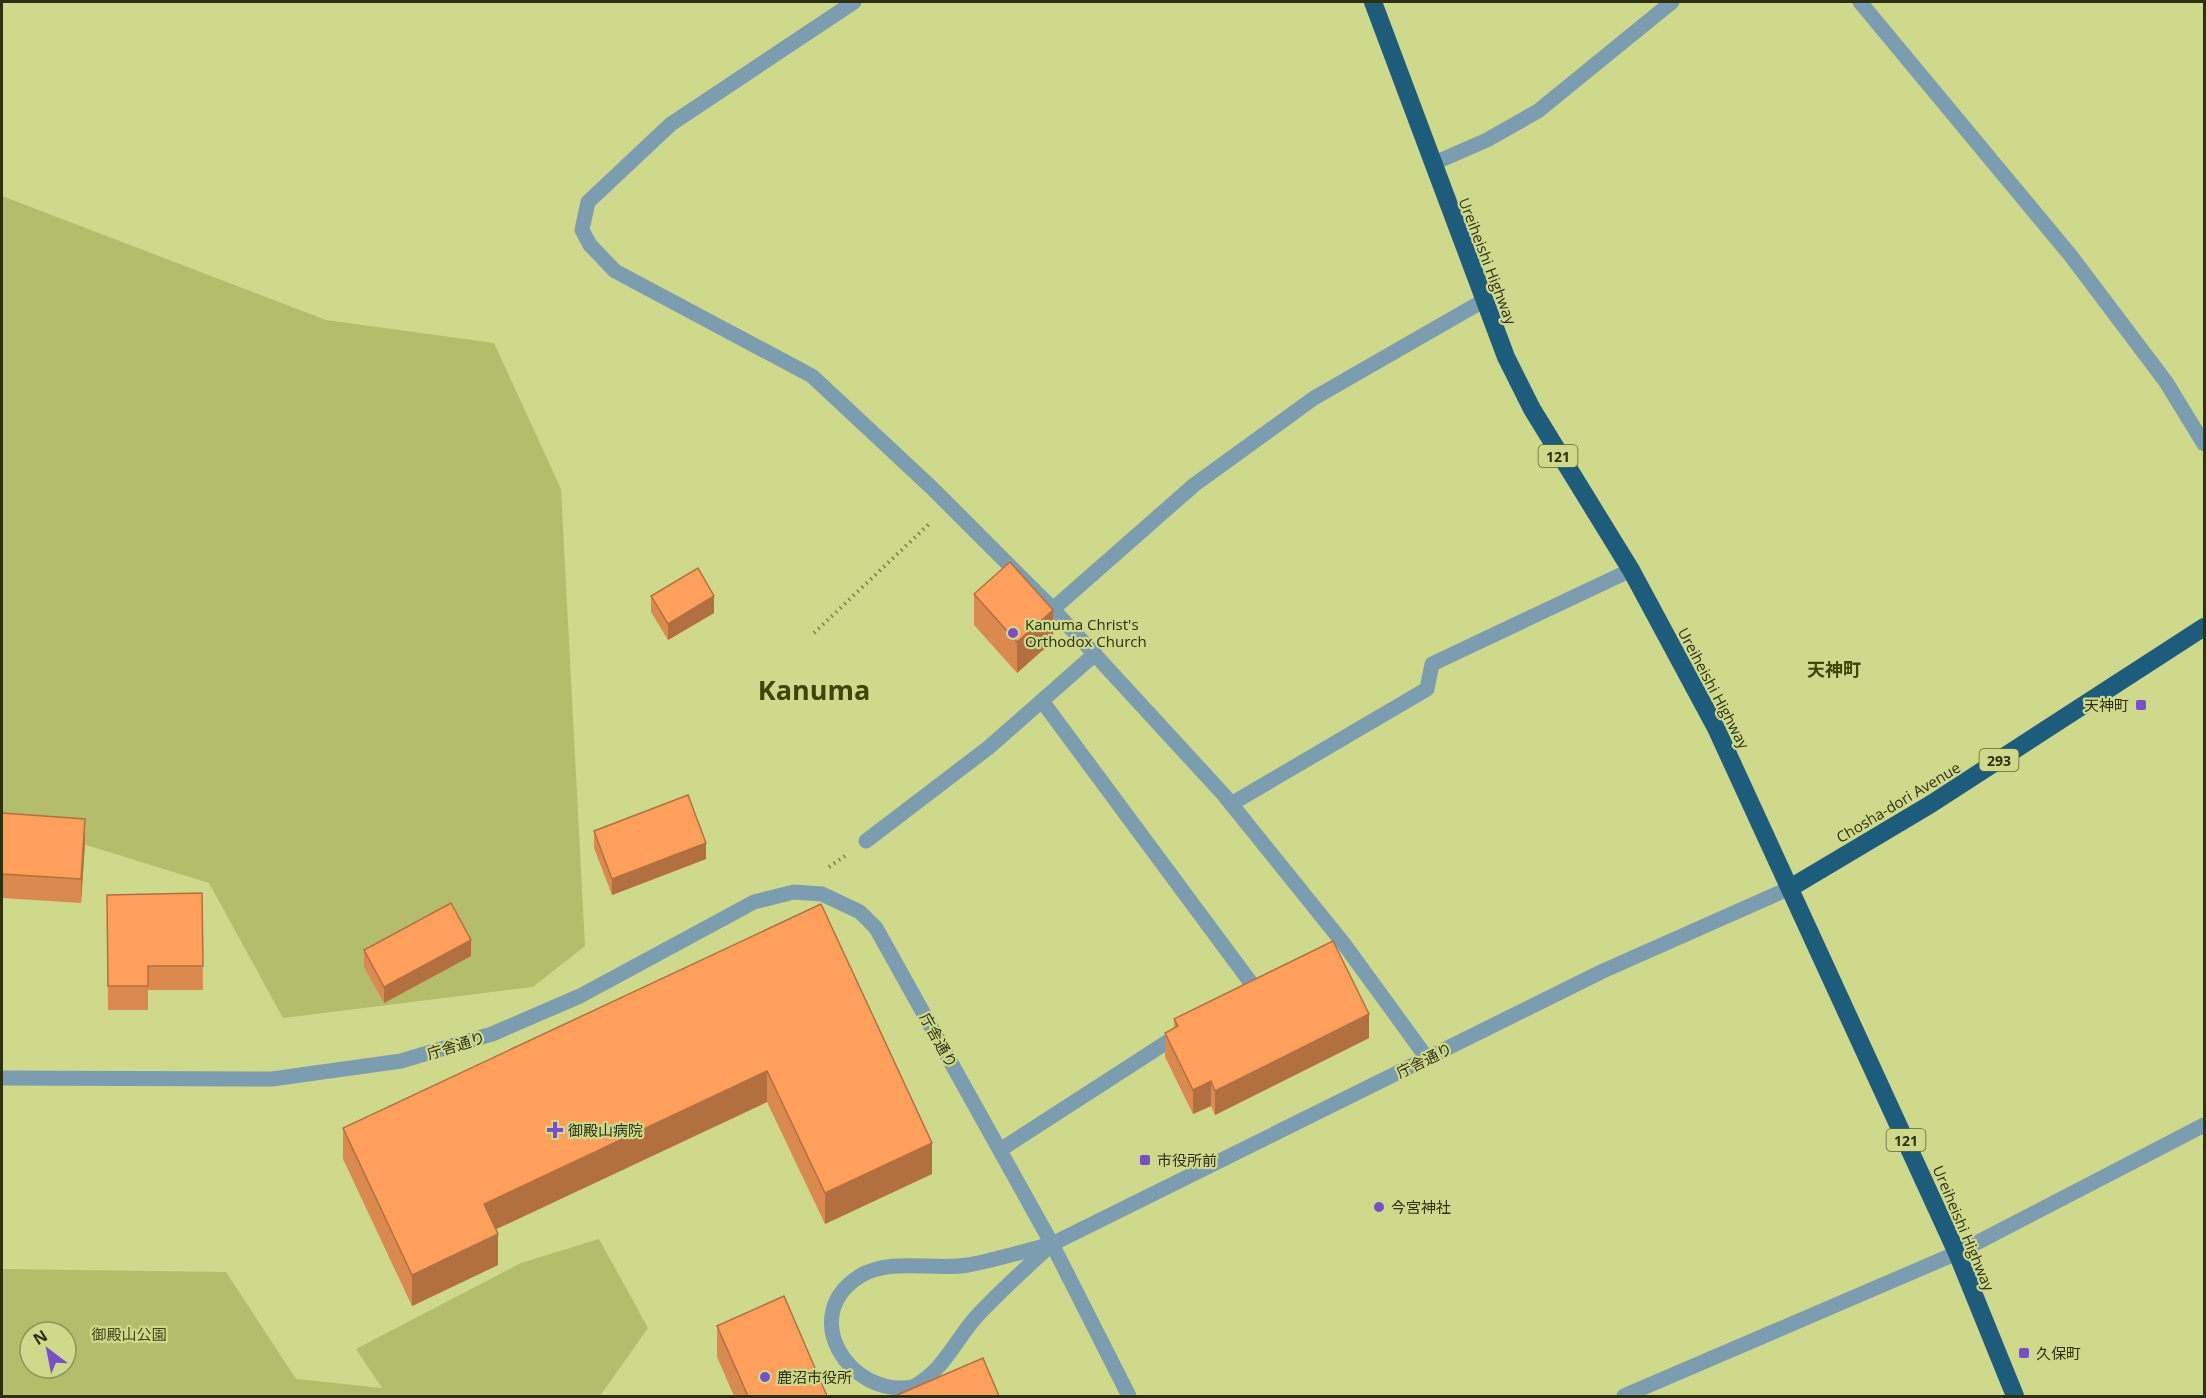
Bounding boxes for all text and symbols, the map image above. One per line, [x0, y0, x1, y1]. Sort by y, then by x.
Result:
street label: Ureiheishi Highway [1455, 195, 1522, 328]
road number: 121 [1538, 445, 1578, 467]
place label: Kanuma Christ's Orthodox Church [1025, 614, 1147, 651]
street label: Ureiheishi Highway [1674, 624, 1755, 752]
marker: Kanuma Christ's Orthodox Church [1006, 626, 1020, 640]
district label: 天神町 [1807, 657, 1861, 681]
district label: Kanuma [758, 671, 870, 708]
place label: 天神町 [2084, 695, 2129, 715]
marker: 天神町 [2134, 698, 2148, 712]
road number: 293 [1980, 749, 2018, 771]
street label: Chosha-dori Avenue [1832, 757, 1964, 847]
street label: 庁舎通り [916, 1009, 962, 1071]
street label: 庁舎通り [424, 1027, 488, 1063]
street label: 庁舎通り [1393, 1038, 1455, 1082]
place label: 御殿山病院 [568, 1120, 643, 1140]
marker: 御殿山病院 [546, 1121, 564, 1139]
road number: 121 [1886, 1129, 1926, 1151]
place label: 市役所前 [1157, 1150, 1217, 1170]
marker: 市役所前 [1138, 1153, 1152, 1167]
street label: Ureiheishi Highway [1929, 1162, 2000, 1294]
place label: 今宮神社 [1391, 1197, 1451, 1217]
marker: 今宮神社 [1372, 1200, 1386, 1214]
north arrow [18, 1320, 78, 1380]
park label: 御殿山公園 [91, 1324, 167, 1344]
text: N [29, 1325, 51, 1350]
place label: 久保町 [2036, 1343, 2081, 1363]
marker: 久保町 [2017, 1346, 2031, 1360]
place label: 鹿沼市役所 [777, 1367, 852, 1387]
marker: 鹿沼市役所 [758, 1370, 772, 1384]

